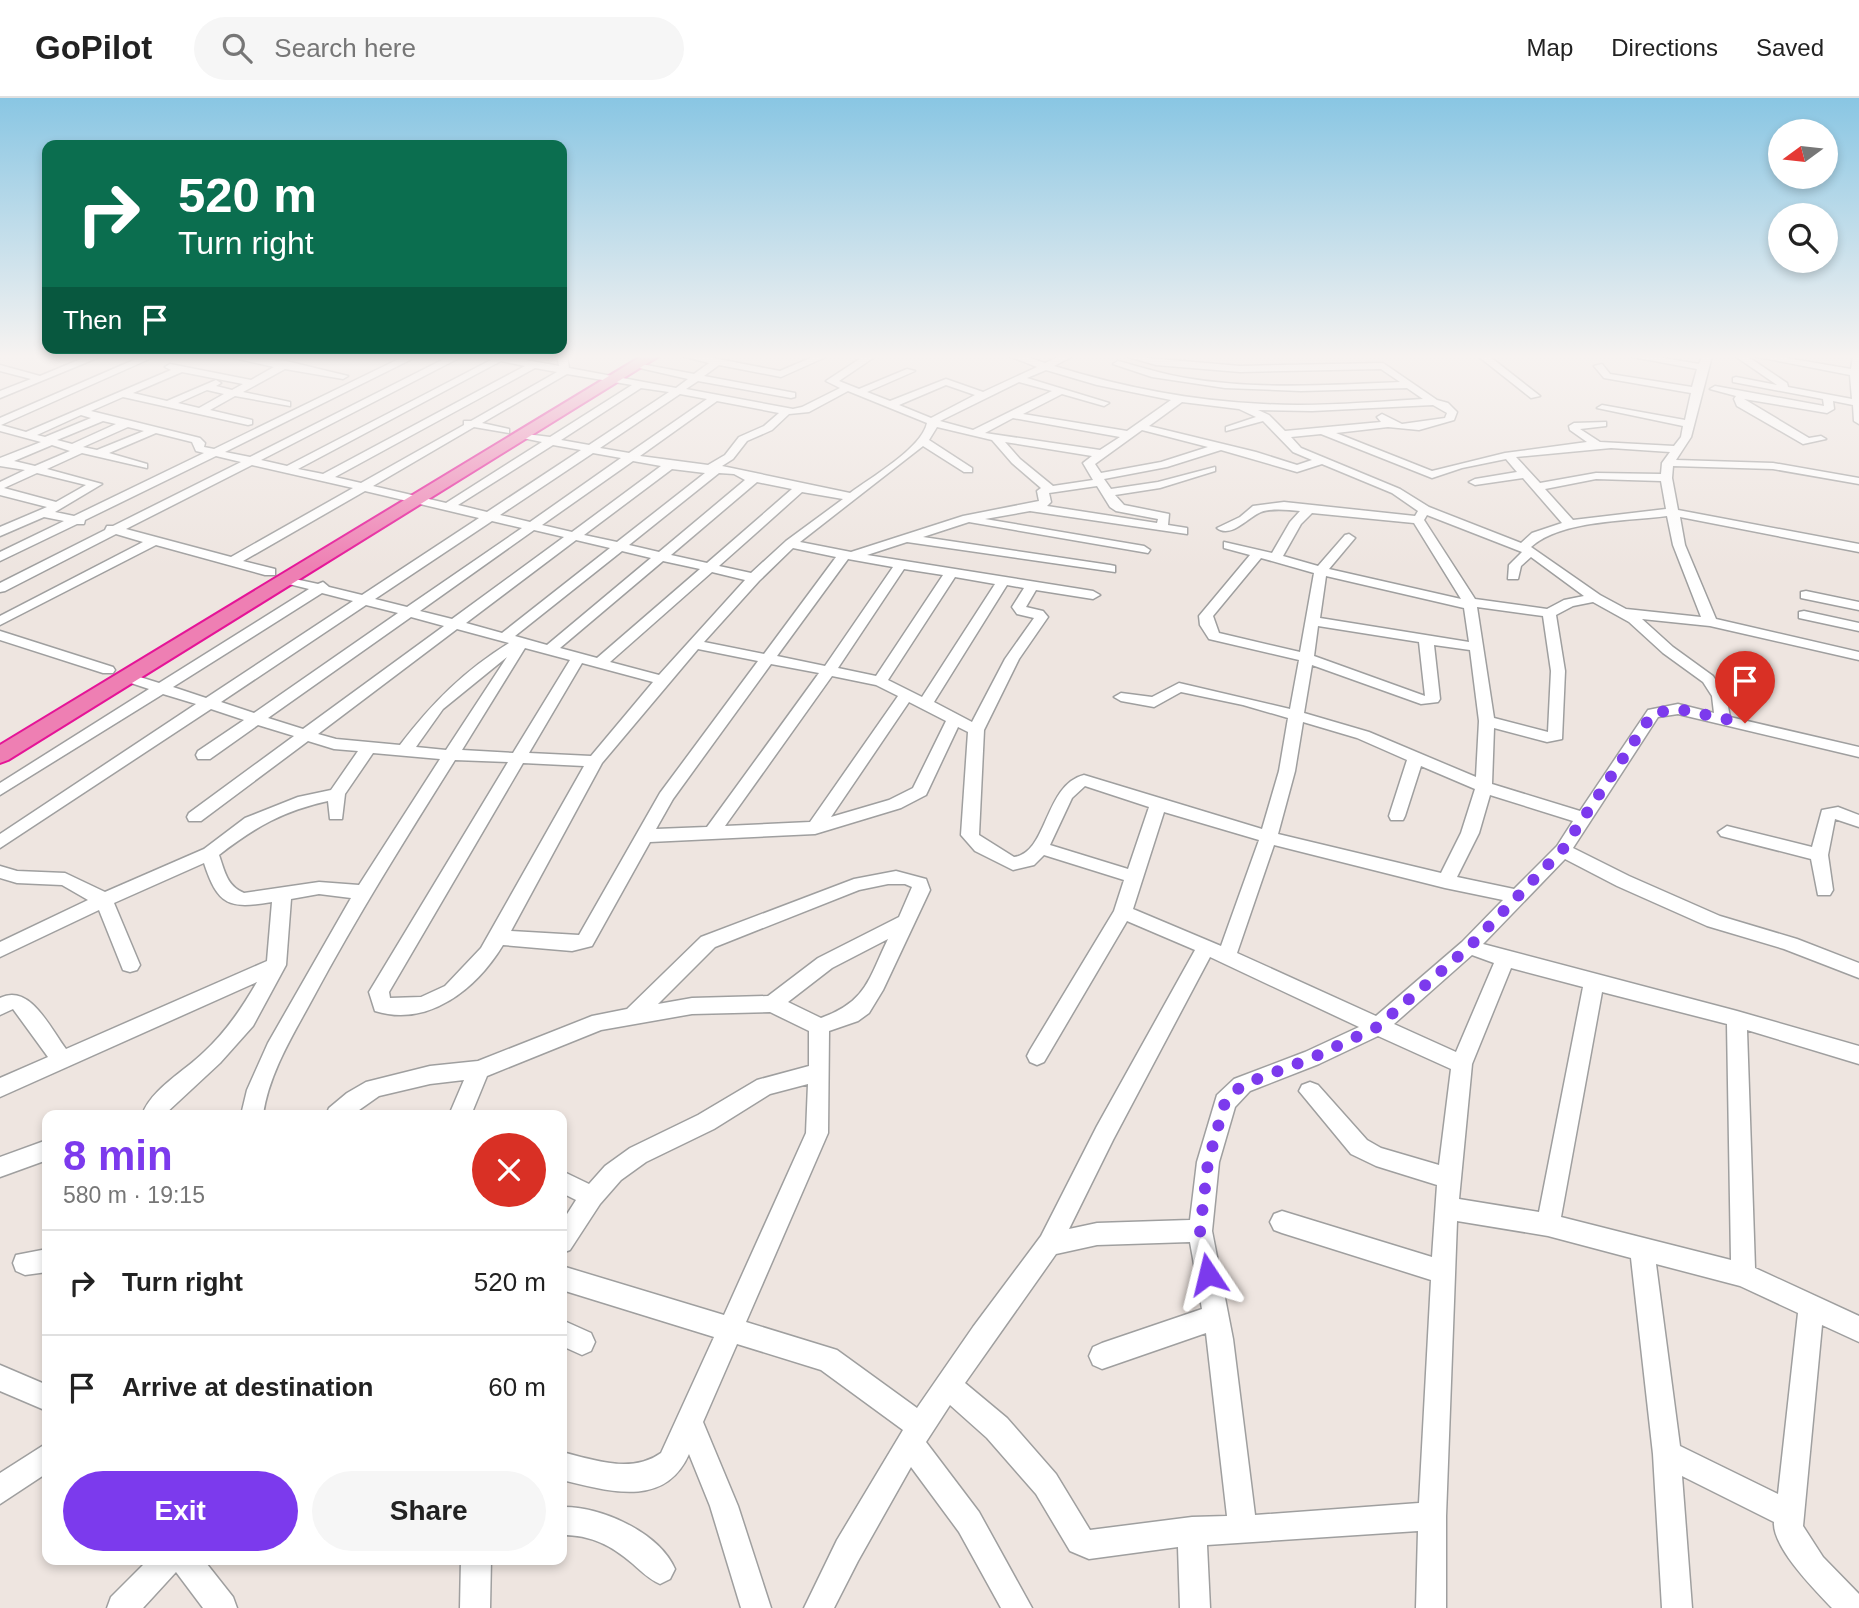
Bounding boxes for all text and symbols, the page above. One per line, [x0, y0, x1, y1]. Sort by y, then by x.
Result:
search box [194, 17, 684, 80]
text: GoPilot [35, 29, 152, 66]
icon: search [218, 29, 256, 67]
text: Search here [274, 33, 416, 63]
text: Map [1527, 34, 1573, 61]
text: Directions [1611, 34, 1718, 61]
text: Saved [1756, 34, 1824, 61]
north arrow [1768, 119, 1838, 189]
map controls [1768, 119, 1838, 273]
icon: right [63, 168, 154, 259]
text: 520 m [178, 168, 317, 222]
button: search [1768, 203, 1838, 273]
text: Turn right [178, 225, 314, 261]
icon: arrive [136, 301, 174, 339]
text: Then [63, 305, 122, 335]
pin [1715, 651, 1775, 723]
icon: arrive [1726, 662, 1764, 700]
text: 8 min [63, 1132, 173, 1179]
button: close [472, 1133, 546, 1207]
text: 580 m · 19:15 [63, 1182, 205, 1208]
position arrow [1171, 1237, 1245, 1311]
icon: right [63, 1264, 101, 1302]
text: Turn right [122, 1267, 243, 1297]
text: 520 m [474, 1267, 546, 1297]
icon: arrive [63, 1369, 101, 1407]
text: Arrive at destination [122, 1372, 373, 1402]
text: 60 m [488, 1372, 546, 1402]
button: Exit [63, 1471, 298, 1551]
button: Share [312, 1471, 546, 1551]

